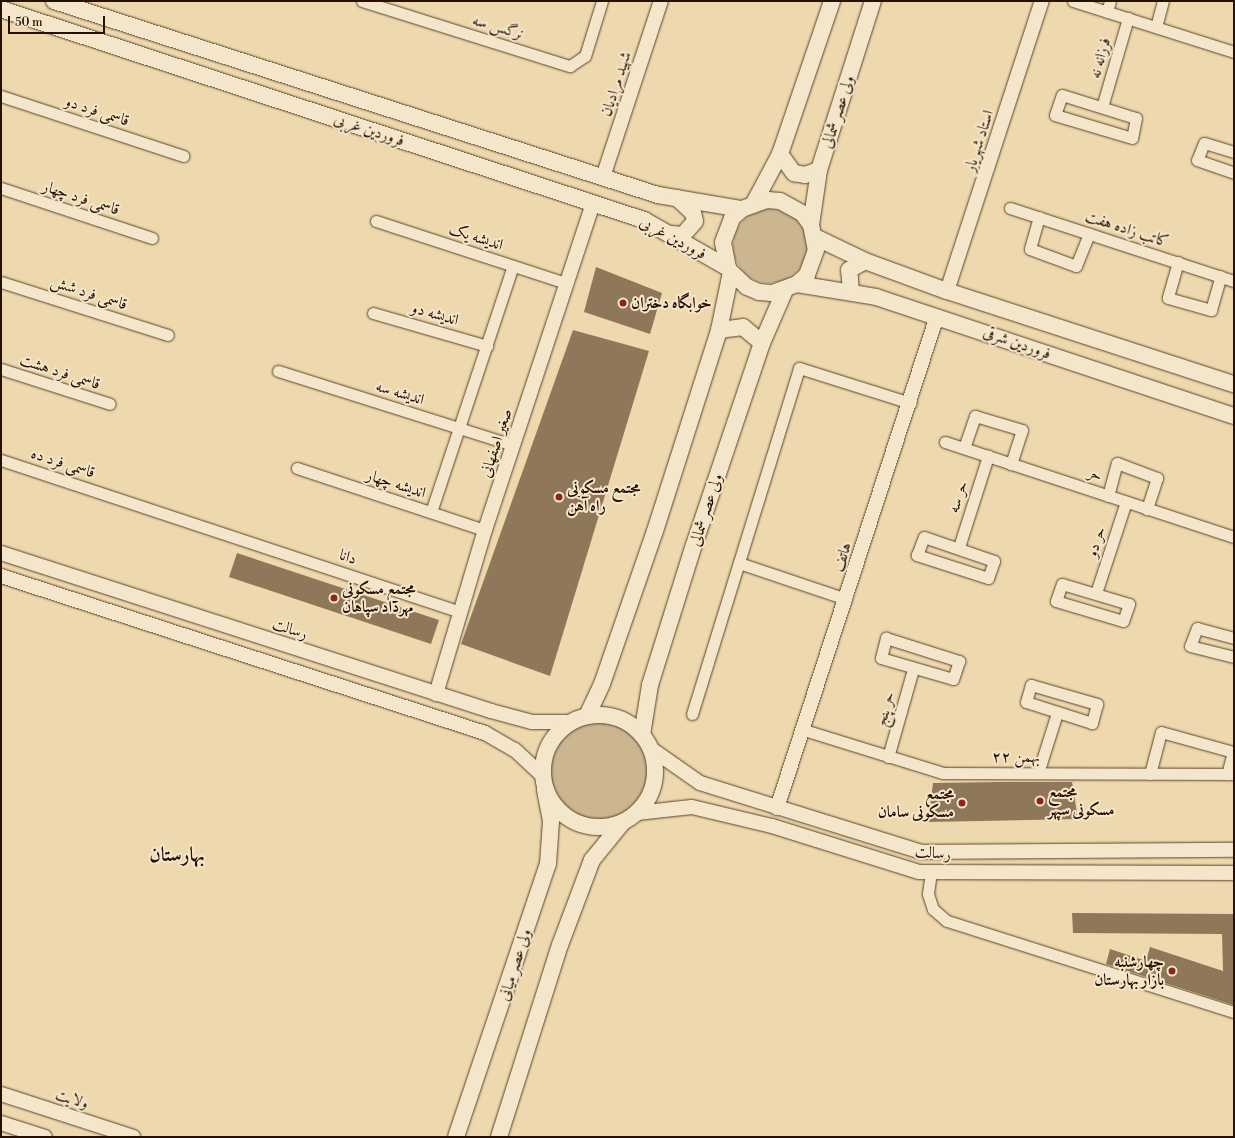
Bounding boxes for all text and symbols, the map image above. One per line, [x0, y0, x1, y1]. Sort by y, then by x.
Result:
scale bar [10, 8, 107, 34]
street label: نرگس سه [470, 10, 526, 44]
text: 50 m [15, 15, 43, 30]
street label: فرزانه نه [1085, 35, 1115, 81]
street label: شهید مرادیان [596, 49, 636, 119]
street label: ولی عصر شمالی [817, 73, 859, 151]
street label: قاسمی فرد دو [62, 92, 132, 130]
street label: استاد شهریار [960, 108, 998, 174]
street label: فروردین غربی [331, 110, 407, 150]
street label: قاسمی فرد چهار [40, 177, 122, 219]
street label: کاتب زاده هفت [1083, 206, 1171, 252]
street label: فروردین غربی [636, 212, 710, 264]
street label: اندیشه یک [447, 219, 505, 255]
street label: قاسمی فرد شش [48, 272, 130, 314]
place label: خوابگاه دختران [631, 293, 712, 313]
street label: اندیشه دو [409, 298, 461, 330]
marker: خوابگاه دختران [618, 298, 628, 308]
street label: فروردین شرقی [981, 322, 1053, 364]
street label: قاسمی فرد هشت [17, 350, 103, 394]
street label: اندیشه سه [373, 377, 427, 409]
street label: صغیر اصفهانی [476, 406, 516, 480]
street label: قاسمی فرد ده [29, 444, 97, 482]
street label: حر [1085, 463, 1105, 485]
street label: اندیشه چهار [364, 465, 428, 503]
street label: ولی عصر شمالی [685, 471, 727, 549]
place label: مجتمع مسکونی راه آهن [567, 478, 640, 516]
street label: حر سه [944, 479, 972, 515]
marker: مجتمع مسکونی راه آهن [554, 492, 564, 502]
street label: حر دو [1082, 524, 1110, 560]
street label: هاتف [828, 540, 856, 574]
street label: دانا [337, 545, 359, 569]
place label: مجتمع مسکونی مهرداد سپاهان [342, 579, 415, 617]
marker: مجتمع مسکونی مهرداد سپاهان [329, 593, 339, 603]
street label: رسالت [270, 614, 310, 644]
street label: حر پنج [871, 690, 899, 728]
street label: ۲۲ بهمن [992, 747, 1040, 767]
place label: مجتمع مسکونی سپهر [1048, 782, 1114, 820]
place label: مجتمع مسکونی سامان [878, 784, 954, 822]
marker: مجتمع مسکونی سپهر [1035, 796, 1045, 806]
marker: مجتمع مسکونی سامان [957, 798, 967, 808]
street label: رسالت [914, 842, 952, 864]
district label: بهارستان [149, 843, 205, 867]
street label: ولی عصر میانی [494, 927, 536, 1003]
place label: چهارشنبه بازار بهارستان [1094, 952, 1164, 990]
marker: چهارشنبه بازار بهارستان [1167, 966, 1177, 976]
street label: ولایت [53, 1085, 91, 1113]

